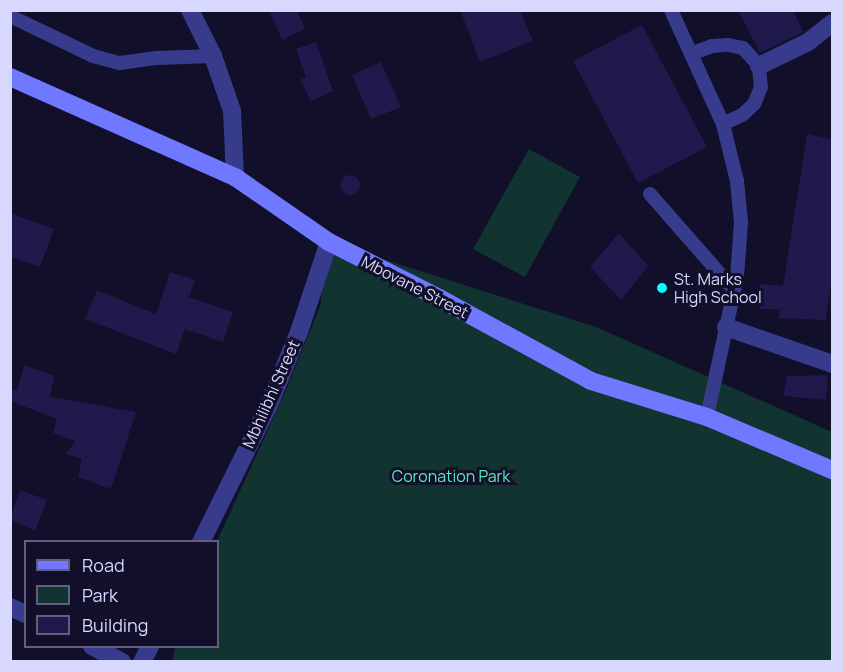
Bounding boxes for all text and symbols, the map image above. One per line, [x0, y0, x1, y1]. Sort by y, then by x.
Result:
street label: Mbovane Street [358, 252, 472, 322]
place label: St. Marks High School [674, 269, 762, 307]
marker: St. Marks High School [655, 281, 669, 295]
street label: Mbhilibhi Street [239, 337, 303, 451]
park label: Coronation Park [392, 466, 510, 486]
legend [24, 540, 219, 648]
text: Road [82, 553, 125, 577]
text: Park [82, 583, 118, 607]
text: Building [82, 613, 148, 637]

